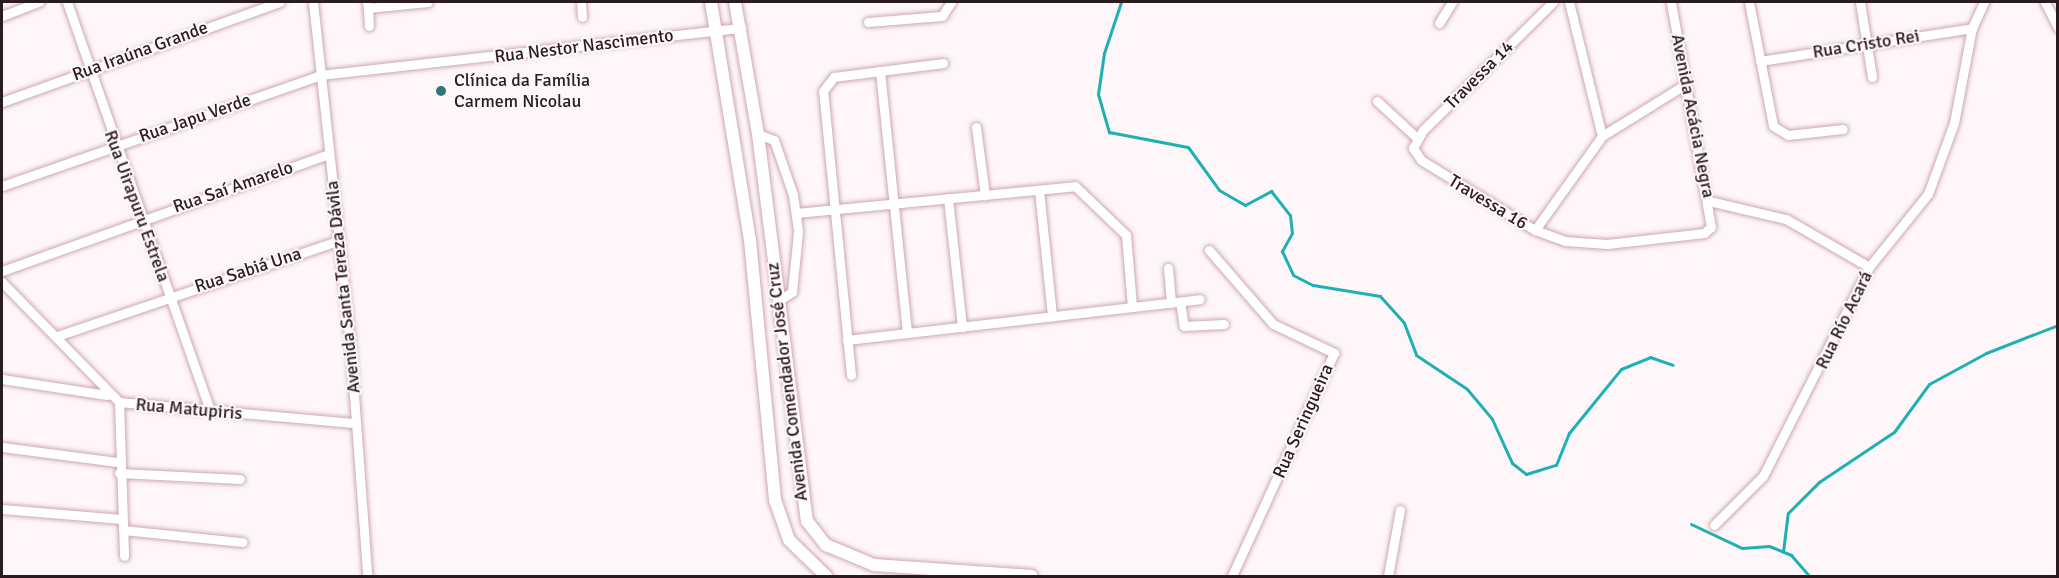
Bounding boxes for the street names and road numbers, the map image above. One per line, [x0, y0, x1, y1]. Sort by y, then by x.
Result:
street label: Rua Iraúna Grande [69, 16, 211, 86]
street label: Rua Nestor Nascimento [493, 24, 675, 68]
street label: Rua Cristo Rei [1811, 25, 1921, 63]
street label: Avenida Acácia Negra [1667, 32, 1719, 200]
street label: Travessa 14 [1440, 36, 1518, 114]
street label: Rua Japu Verde [136, 89, 254, 147]
street label: Rua Uirapuru Estrela [100, 127, 174, 285]
street label: Rua Saí Amarelo [170, 156, 296, 218]
street label: Travessa 16 [1444, 170, 1532, 234]
street label: Avenida Santa Tereza Dávila [321, 180, 365, 394]
street label: Rua Sabiá Una [192, 243, 304, 297]
street label: Avenida Comendador José Cruz [762, 262, 812, 502]
street label: Rua Río Acará [1811, 267, 1877, 373]
street label: Rua Seringueira [1268, 361, 1338, 481]
street label: Rua Matupiris [135, 394, 243, 424]

